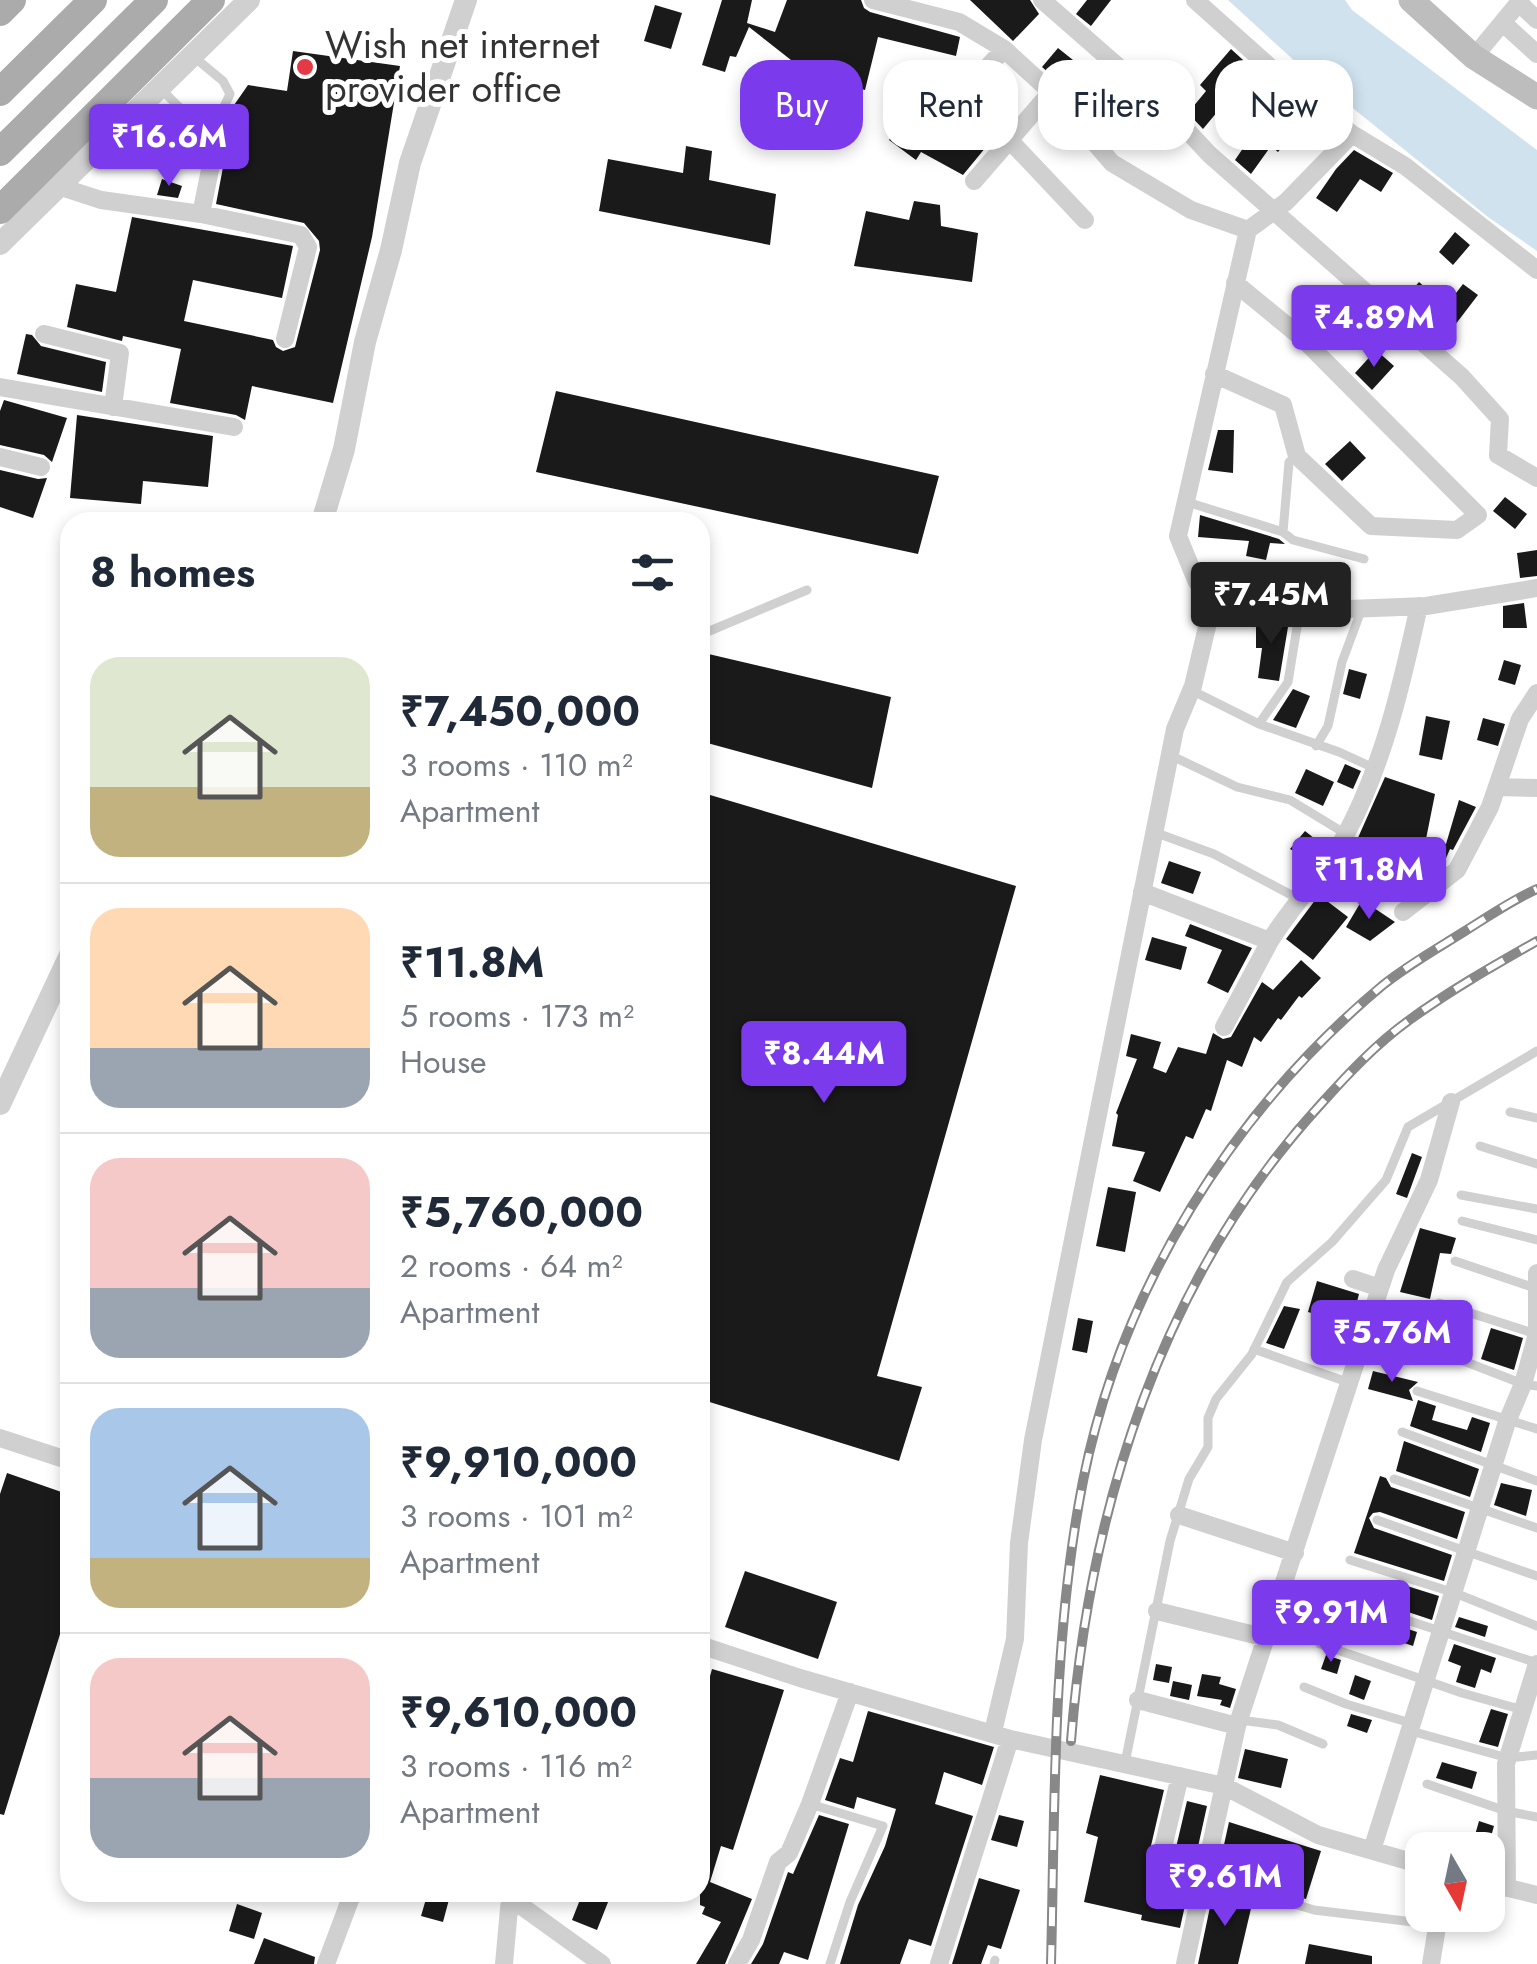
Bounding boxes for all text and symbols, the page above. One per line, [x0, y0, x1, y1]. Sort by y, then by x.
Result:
place label: Wish net internet provider office [325, 17, 599, 116]
marker: Wish net internet provider office [294, 56, 316, 78]
chip: Buy [740, 60, 863, 150]
chip: Rent [883, 60, 1018, 150]
chip: Filters [1038, 60, 1195, 150]
chip: New [1215, 60, 1353, 150]
pin: ₹16.6M [88, 104, 250, 189]
text: ₹16.6M [111, 113, 227, 159]
pin: ₹4.89M [1293, 285, 1455, 370]
text: ₹4.89M [1314, 294, 1434, 340]
text: 8 homes [90, 542, 255, 603]
icon: filters [625, 545, 680, 600]
pin: ₹7.45M [1190, 562, 1352, 647]
text: ₹7.45M [1213, 571, 1329, 617]
text: ₹7,450,000 [400, 681, 640, 742]
icon: home [170, 697, 290, 817]
text: 3 rooms · 110 m² [400, 742, 633, 788]
text: Apartment [400, 788, 539, 834]
pin: ₹11.8M [1288, 837, 1450, 922]
text: ₹11.8M [1314, 846, 1424, 892]
text: ₹11.8M [400, 932, 544, 993]
icon: home [170, 948, 290, 1068]
text: 5 rooms · 173 m² [400, 993, 634, 1039]
pin: ₹8.44M [743, 1021, 905, 1106]
text: ₹8.44M [763, 1030, 885, 1076]
text: House [400, 1039, 487, 1085]
text: ₹5,760,000 [400, 1182, 643, 1243]
icon: home [170, 1198, 290, 1318]
text: 2 rooms · 64 m² [400, 1243, 623, 1289]
text: Apartment [400, 1289, 539, 1335]
pin: ₹5.76M [1311, 1300, 1473, 1385]
text: ₹5.76M [1333, 1309, 1451, 1355]
text: ₹9,910,000 [400, 1432, 637, 1493]
icon: home [170, 1448, 290, 1568]
text: 3 rooms · 101 m² [400, 1493, 633, 1539]
text: Apartment [400, 1539, 539, 1585]
pin: ₹9.91M [1250, 1580, 1412, 1665]
text: ₹9.91M [1274, 1589, 1388, 1635]
text: ₹9,610,000 [400, 1682, 637, 1743]
icon: home [170, 1698, 290, 1818]
text: 3 rooms · 116 m² [400, 1743, 632, 1789]
text: Apartment [400, 1789, 539, 1835]
north arrow [1405, 1832, 1505, 1932]
map controls [1405, 1832, 1505, 1932]
pin: ₹9.61M [1144, 1844, 1306, 1929]
text: ₹9.61M [1168, 1853, 1282, 1899]

